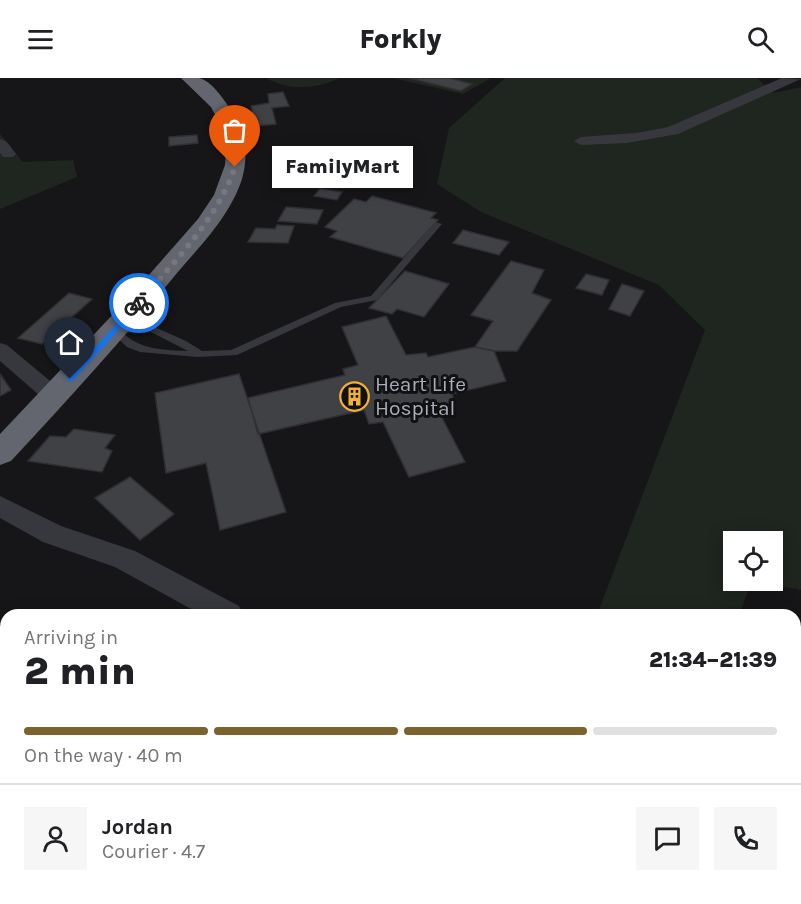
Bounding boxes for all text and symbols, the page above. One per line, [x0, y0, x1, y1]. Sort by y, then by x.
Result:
icon: menu [24, 23, 57, 56]
text: Forkly [359, 23, 442, 55]
icon: search [744, 23, 777, 56]
pin [209, 105, 260, 167]
icon: bag [218, 114, 251, 147]
callout: FamilyMart [271, 146, 412, 188]
text: FamilyMart [285, 155, 400, 178]
courier [109, 273, 169, 333]
icon: bike [123, 287, 156, 320]
pin [44, 317, 95, 379]
icon: home [53, 326, 86, 359]
place label: Heart Life Hospital [375, 372, 466, 420]
building icon: Heart Life Hospital [338, 380, 370, 412]
map controls [723, 531, 783, 591]
button: locate [723, 531, 783, 591]
text: Arriving in [24, 626, 118, 649]
text: 21:34–21:39 [649, 647, 777, 673]
text: 2 min [24, 648, 136, 694]
text: On the way · 40 m [24, 744, 183, 767]
button: person [24, 807, 87, 870]
button: chat [636, 807, 699, 870]
button: phone [714, 807, 777, 870]
text: Jordan [102, 814, 173, 840]
text: Courier · 4.7 [102, 840, 205, 863]

